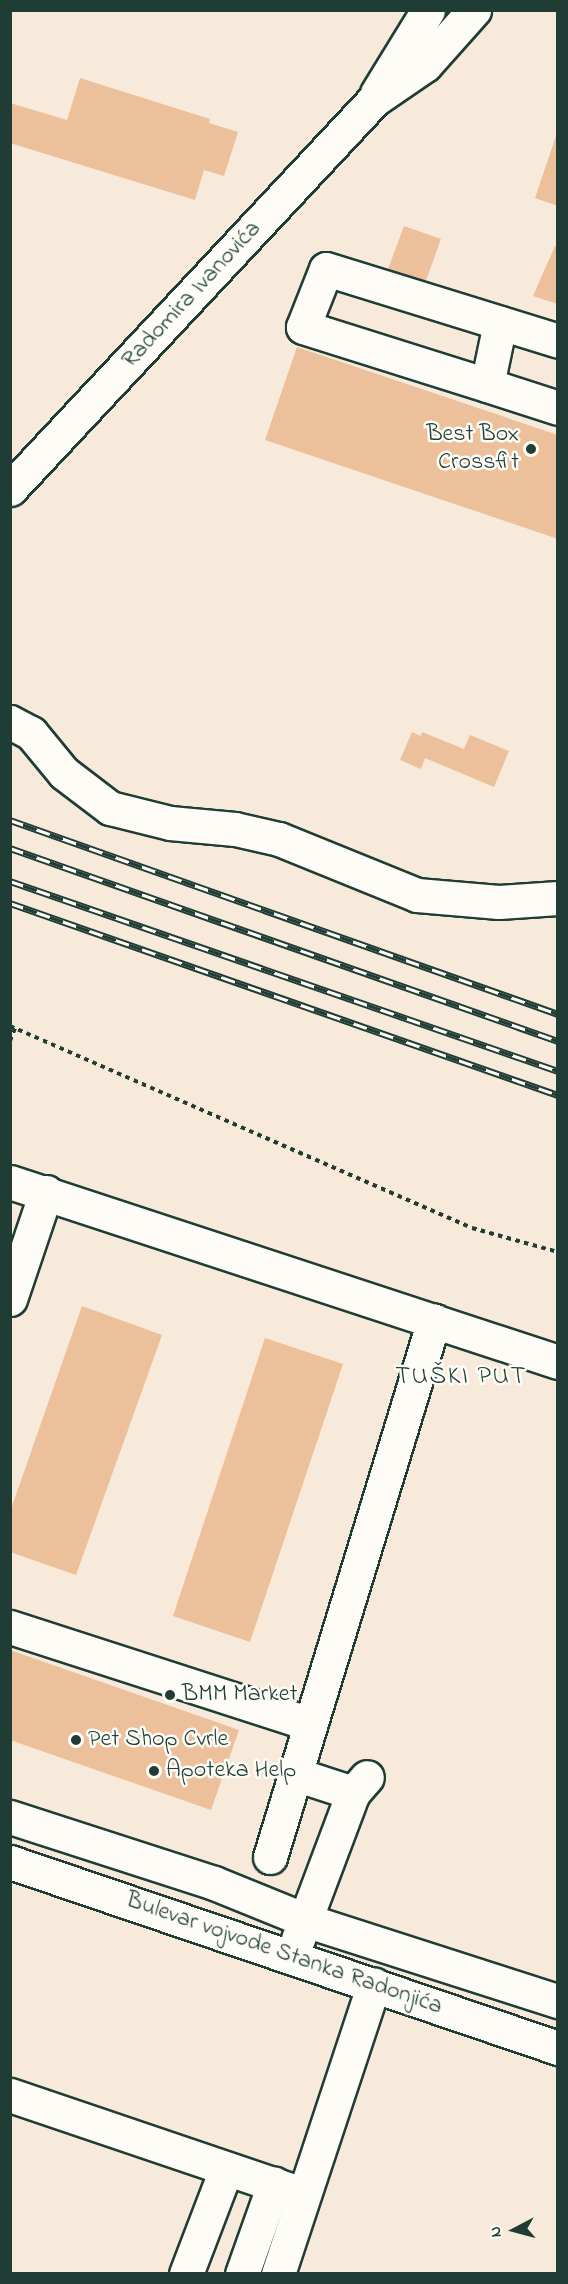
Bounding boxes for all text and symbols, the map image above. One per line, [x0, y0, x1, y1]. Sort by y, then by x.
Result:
street label: Radomira Ivanovića [116, 215, 268, 375]
place label: Best Box Crossfit [426, 421, 519, 477]
marker: Best Box Crossfit [524, 442, 538, 456]
district label: TUŠKI PUT [395, 1362, 527, 1394]
place label: BMM Market [182, 1681, 298, 1709]
marker: BMM Market [163, 1688, 177, 1702]
place label: Pet Shop Cvrle [88, 1726, 228, 1754]
marker: Pet Shop Cvrle [69, 1733, 83, 1747]
place label: Apoteka Help [166, 1757, 296, 1785]
marker: Apoteka Help [147, 1764, 161, 1778]
street label: Bulevar vojvode Stanka Radonjića [122, 1886, 446, 2022]
north arrow [484, 2200, 544, 2260]
text: N [484, 2225, 509, 2239]

